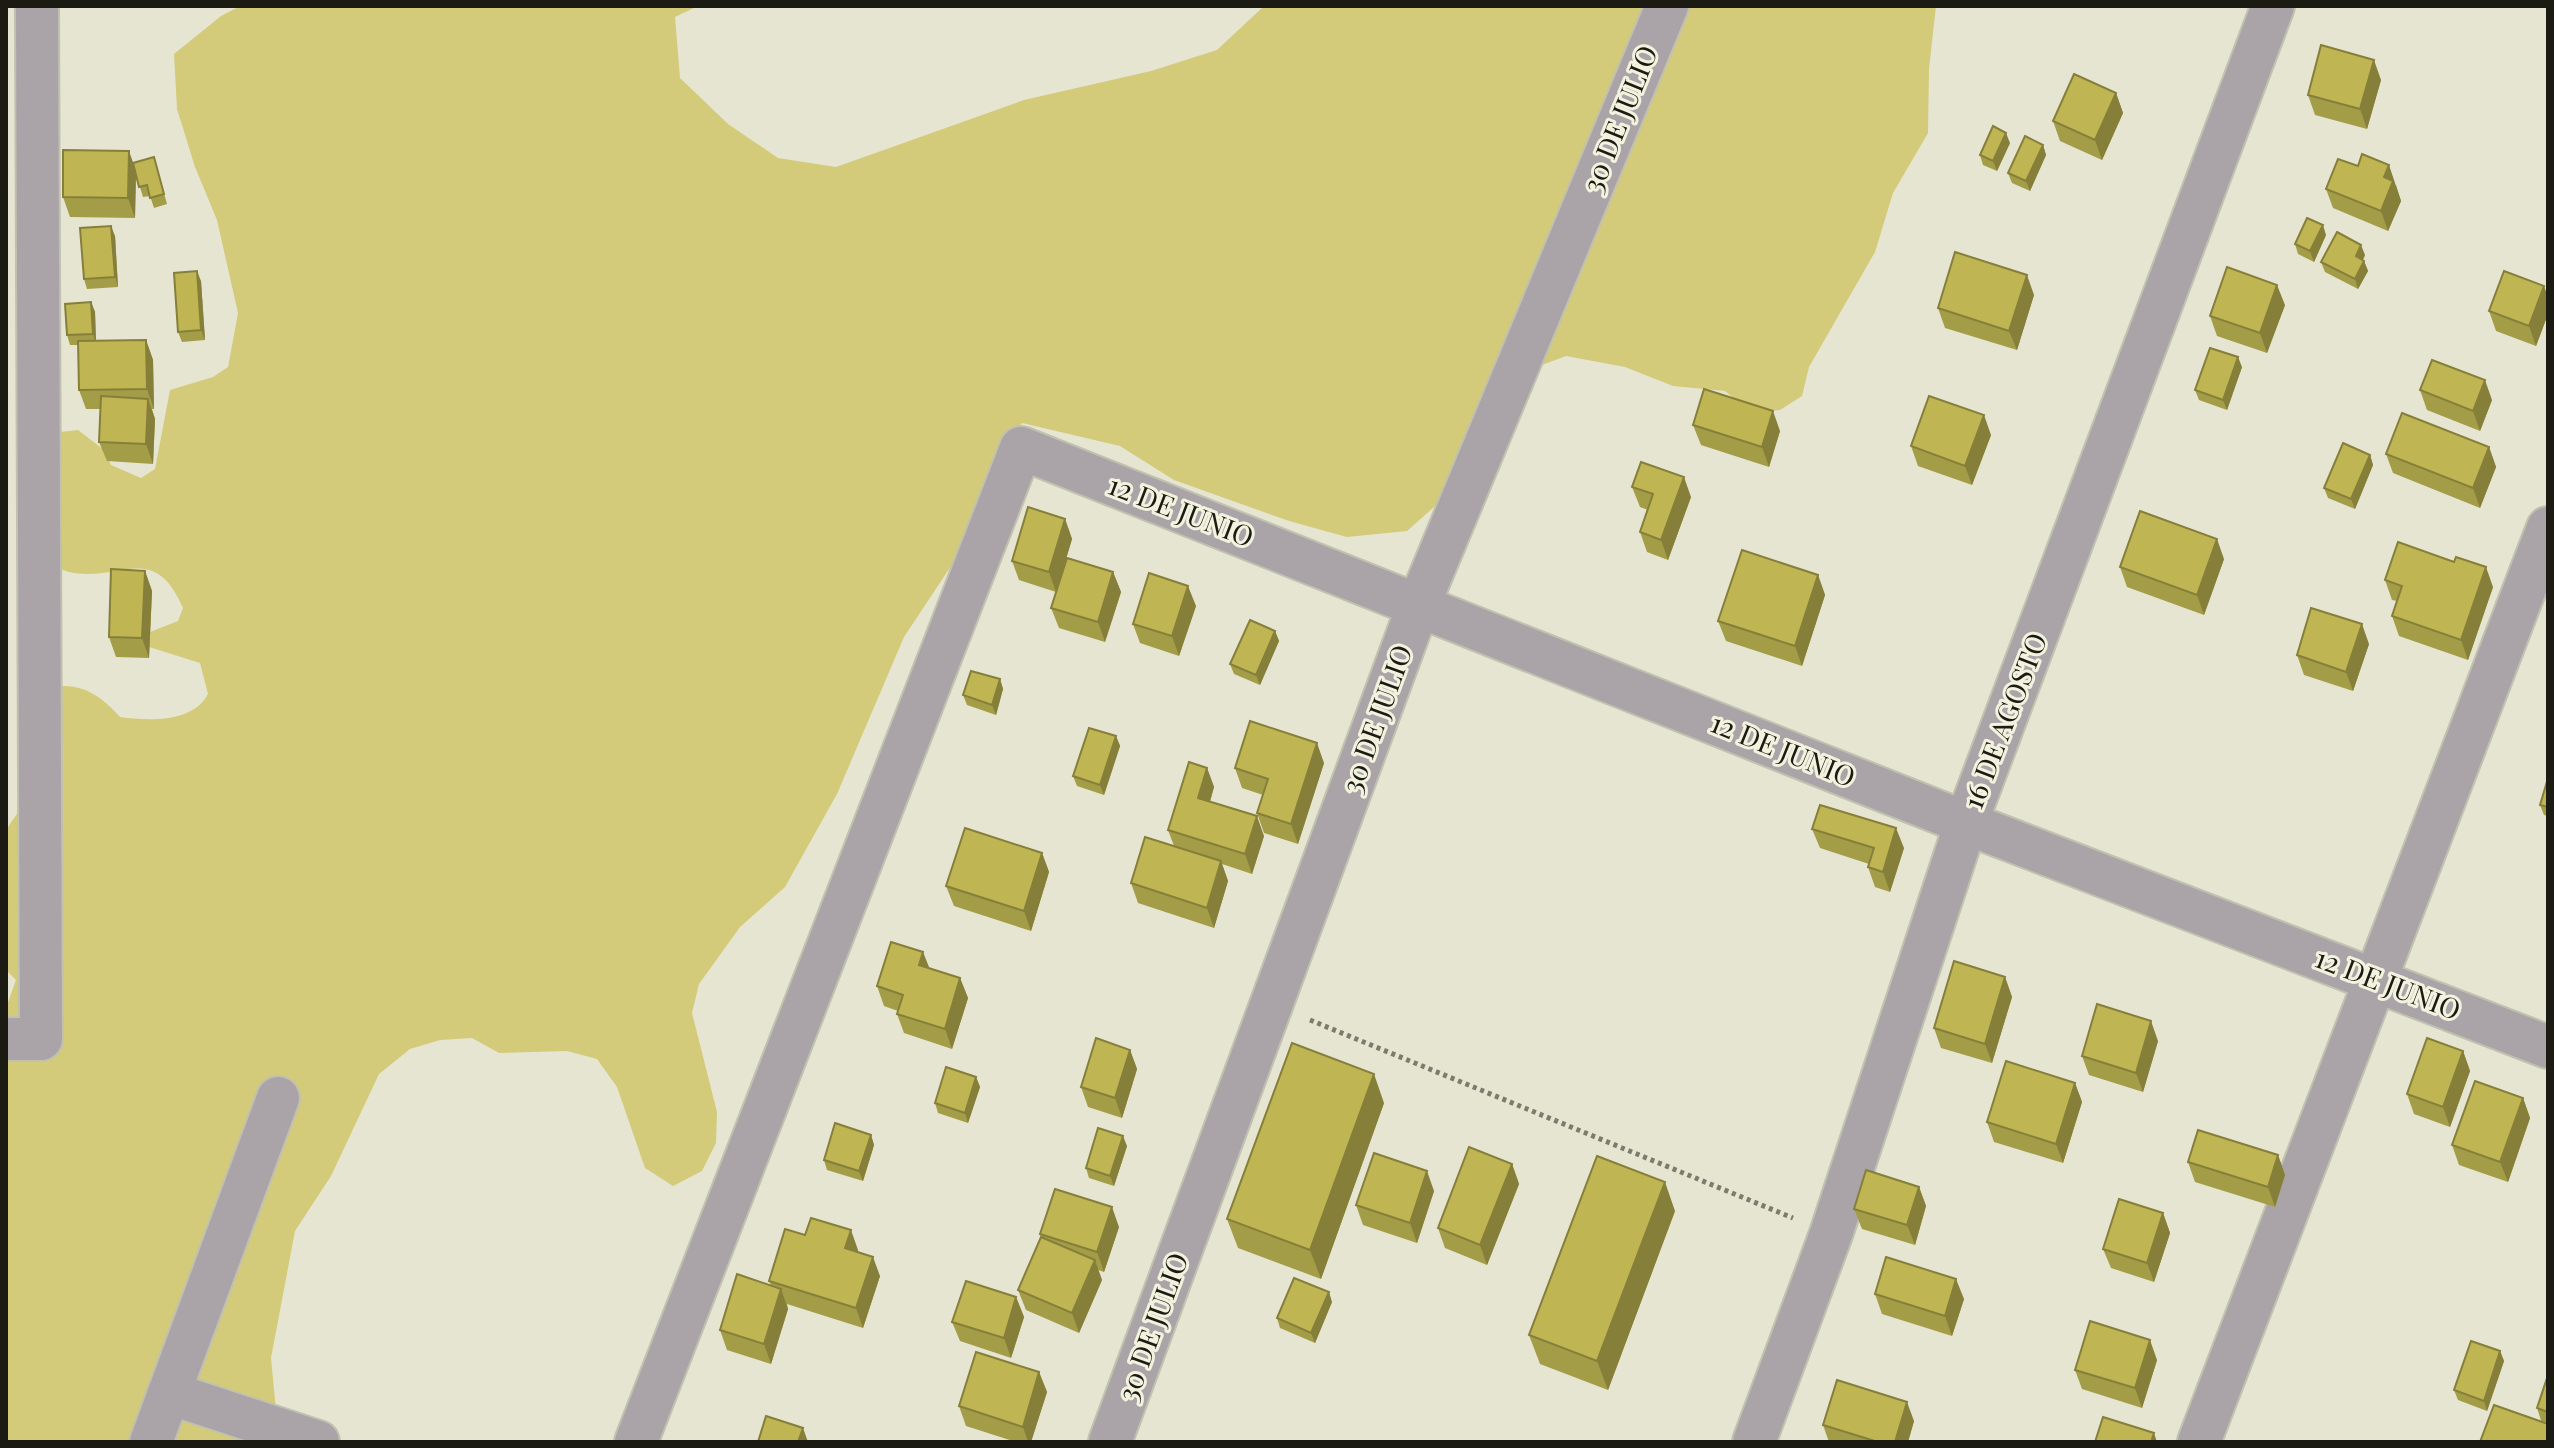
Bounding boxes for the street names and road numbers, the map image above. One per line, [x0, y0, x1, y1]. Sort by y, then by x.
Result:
street label: 30 DE JULIO [1572, 40, 1665, 197]
street label: 12 DE JUNIO [1104, 465, 1259, 554]
street label: 16 DE AGOSTO [1953, 627, 2054, 814]
street label: 30 DE JULIO [1332, 639, 1420, 798]
street label: 12 DE JUNIO [1706, 703, 1861, 794]
street label: 12 DE JUNIO [2311, 938, 2466, 1027]
street label: 30 DE JULIO [1108, 1247, 1196, 1406]

